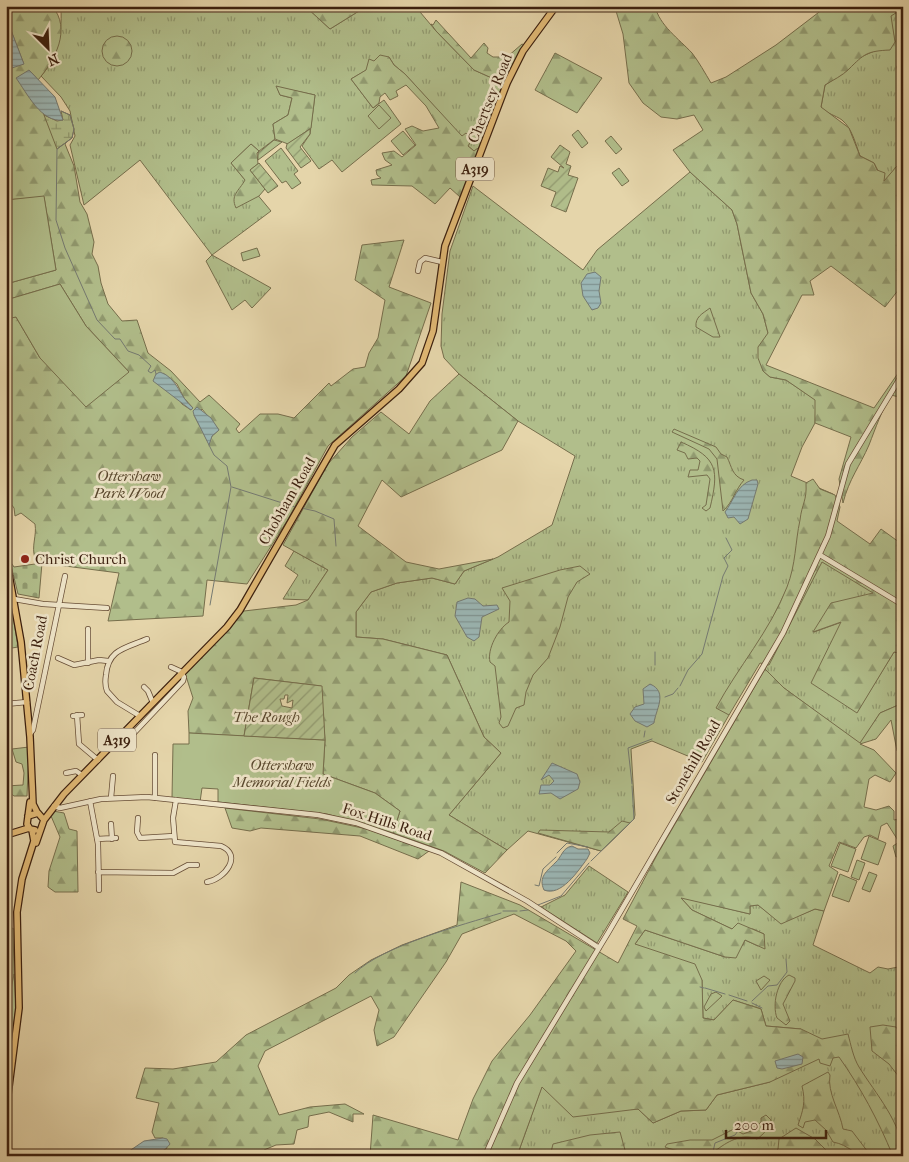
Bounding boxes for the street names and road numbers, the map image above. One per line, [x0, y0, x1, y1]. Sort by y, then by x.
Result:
street label: Chertsey Road [464, 50, 516, 145]
road number: A319 [456, 157, 494, 180]
street label: Chobham Road [255, 453, 320, 548]
street label: Coach Road [19, 613, 51, 692]
street label: Stonehill Road [662, 716, 725, 807]
road number: A319 [98, 728, 136, 752]
street label: Fox Hills Road [340, 799, 435, 845]

